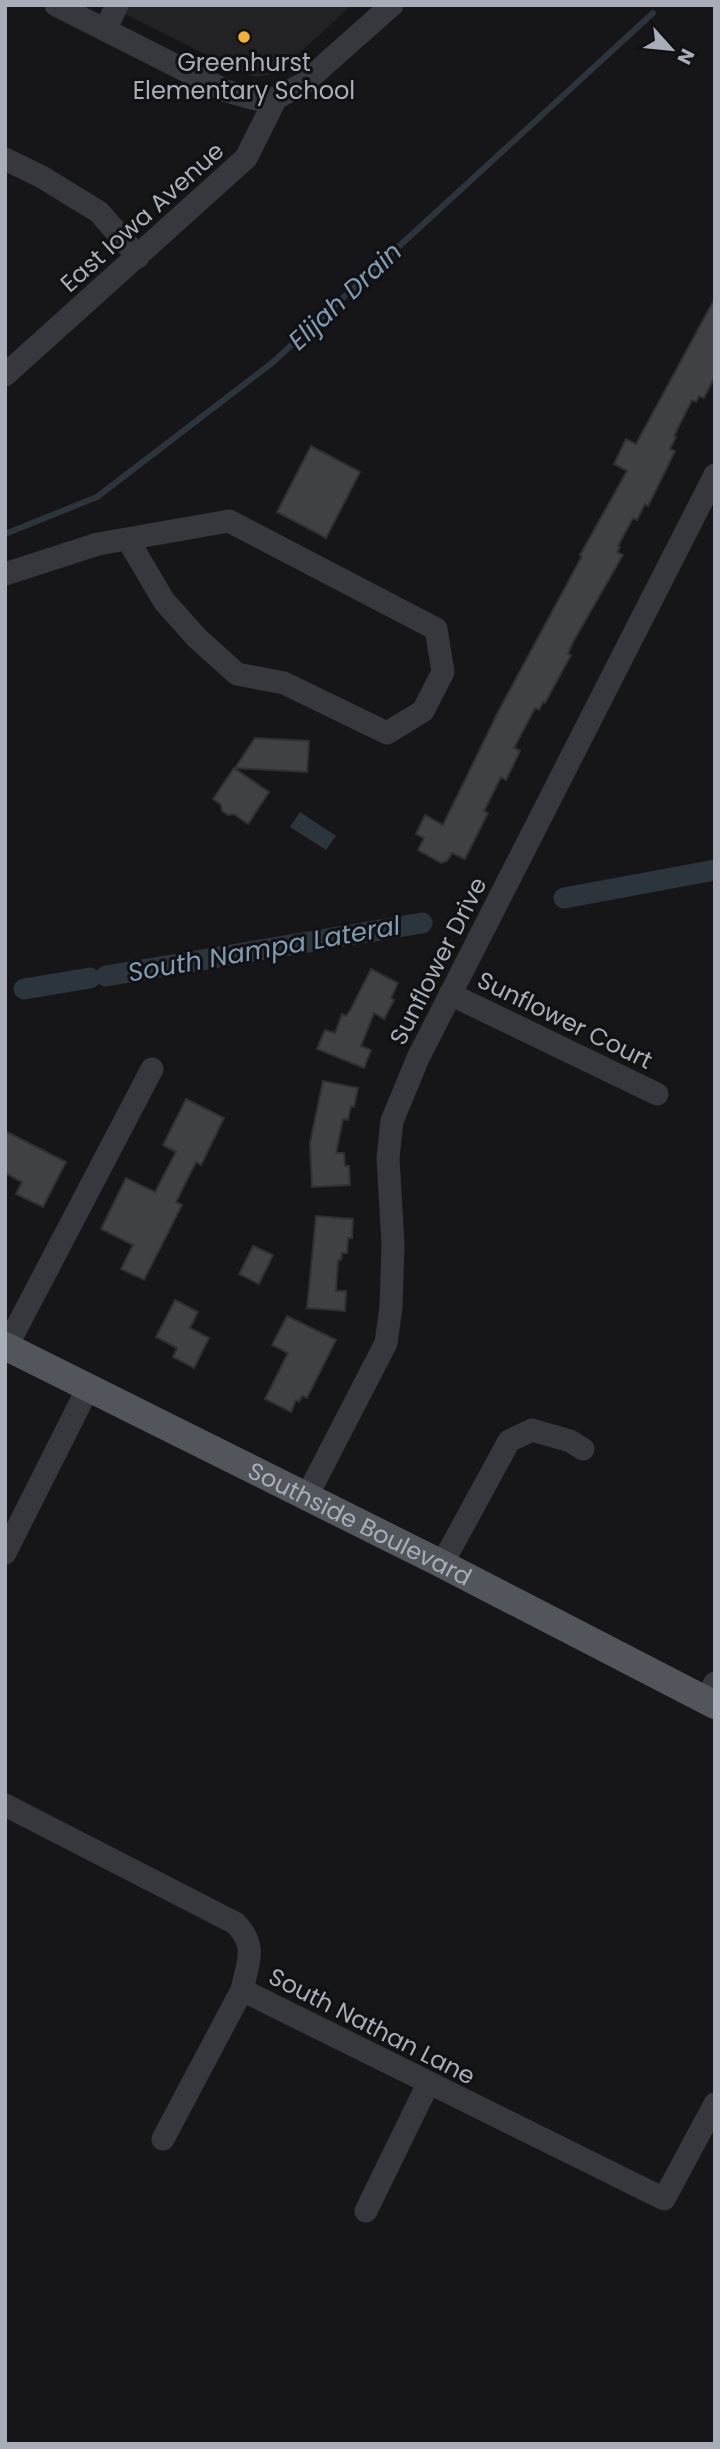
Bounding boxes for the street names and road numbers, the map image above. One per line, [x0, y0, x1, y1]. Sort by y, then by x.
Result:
street label: East Iowa Avenue [53, 135, 231, 299]
street label: Sunflower Drive [382, 872, 494, 1050]
street label: Sunflower Court [472, 963, 658, 1077]
street label: Southside Boulevard [243, 1454, 478, 1593]
street label: South Nathan Lane [263, 1960, 481, 2092]

